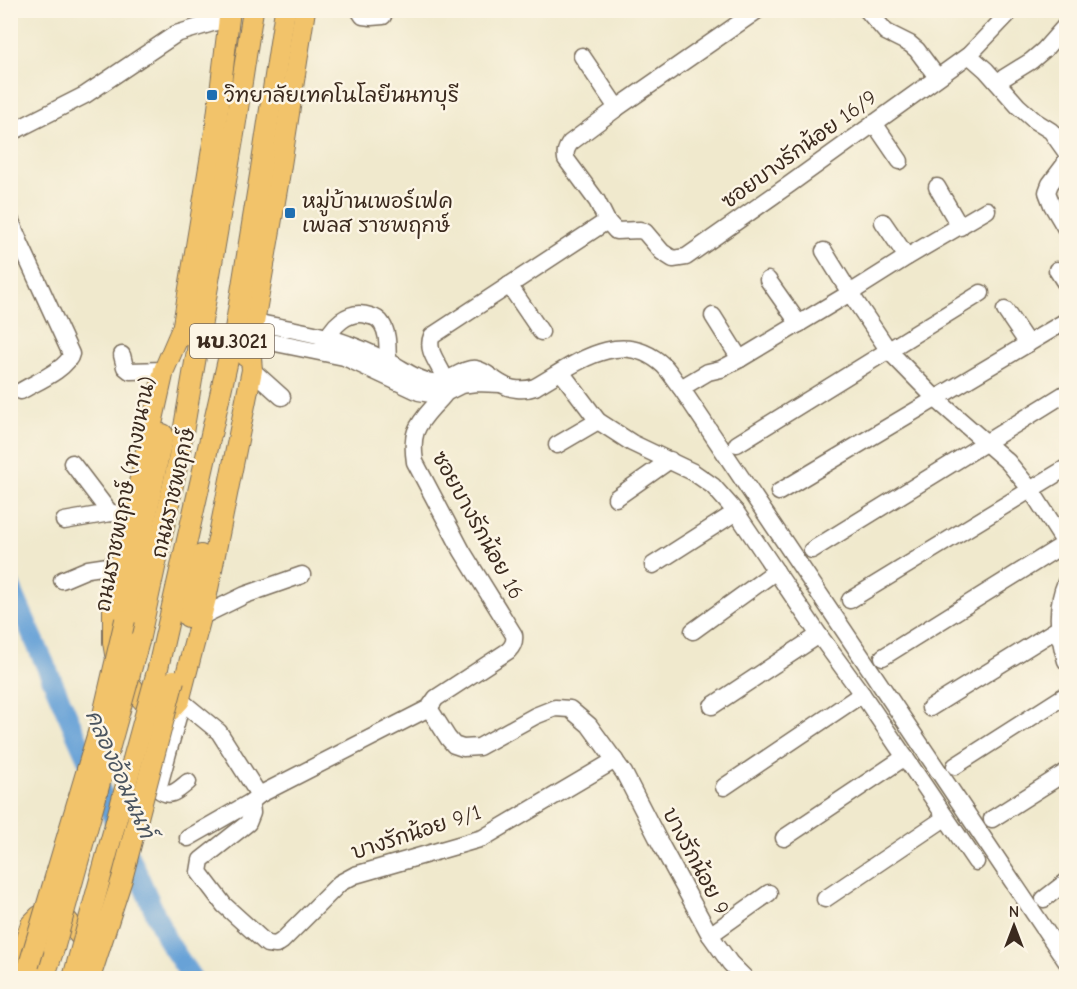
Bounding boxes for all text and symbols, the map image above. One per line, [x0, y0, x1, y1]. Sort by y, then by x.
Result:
place label: วิทยาลัยเทคโนโลยีนนทบุรี [224, 82, 459, 111]
street label: ซอยบางรักน้อย 16/9 [716, 84, 881, 213]
marker: วิทยาลัยเทคโนโลยีนนทบุรี [205, 88, 219, 102]
place label: หมู่บ้านเพอร์เฟค เพลส ราชพฤกษ์ [302, 188, 453, 239]
marker: หมู่บ้านเพอร์เฟค เพลส ราชพฤกษ์ [283, 206, 297, 220]
road number: นบ.3021 [190, 324, 274, 358]
street label: ถนนราชพฤกษ์ (ทางขนาน) [89, 374, 162, 614]
street label: ถนนราชพฤกษ์ [145, 424, 202, 561]
street label: ซอยบางรักน้อย 16 [427, 446, 529, 603]
water label: คลองอ้อมนนท์ [80, 705, 164, 847]
street label: บางรักน้อย 9/1 [348, 799, 484, 864]
street label: บางรักน้อย 9 [658, 803, 735, 919]
north arrow [984, 896, 1044, 956]
text: N [1009, 903, 1019, 921]

